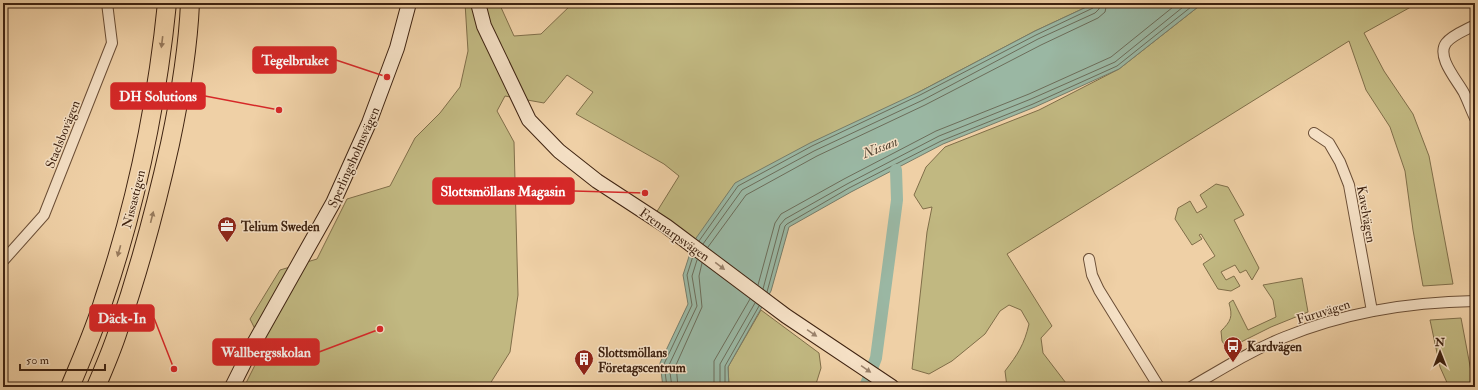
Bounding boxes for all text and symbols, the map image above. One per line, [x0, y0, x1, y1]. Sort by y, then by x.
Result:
one-way arrow [159, 36, 165, 48]
callout: Tegelbruket [253, 47, 336, 73]
text: Tegelbruket [261, 52, 329, 70]
callout: DH Solutions [111, 83, 205, 109]
text: DH Solutions [119, 88, 197, 105]
street label: Staelsbovägen [42, 98, 84, 171]
street label: Sperlingsholmsvägen [325, 104, 384, 211]
water label: Nissan [859, 133, 901, 162]
street label: Nissastigen [119, 168, 149, 230]
callout: Slottsmöllans Magasin [433, 178, 574, 204]
text: Slottsmöllans Magasin [441, 183, 566, 201]
street label: Kavelvägen [1353, 184, 1379, 244]
street label: Frennarpsvägen [636, 205, 713, 266]
one-way arrow [149, 211, 155, 223]
office icon: Telium Sweden [216, 215, 238, 243]
place label: Telium Sweden [240, 219, 320, 235]
one-way arrow [116, 245, 122, 257]
one-way arrow [714, 262, 725, 270]
street label: Furuvägen [1294, 296, 1352, 328]
callout: Däck-In [90, 305, 154, 331]
text: Däck-In [98, 310, 147, 327]
one-way arrow [807, 329, 817, 337]
north arrow [1420, 332, 1460, 372]
bus stop icon: Kardvägen [1222, 335, 1244, 363]
text: N [1434, 336, 1446, 349]
callout: Wallbergsskolan [213, 339, 319, 365]
place label: Kardvägen [1247, 339, 1302, 356]
text: Wallbergsskolan [220, 344, 312, 362]
place label: Slottsmöllans Företagscentrum [598, 345, 687, 377]
scale bar [20, 346, 105, 372]
building icon: Slottsmöllans Företagscentrum [573, 348, 595, 376]
text: 50 m [26, 353, 50, 368]
one-way arrow [860, 365, 871, 373]

